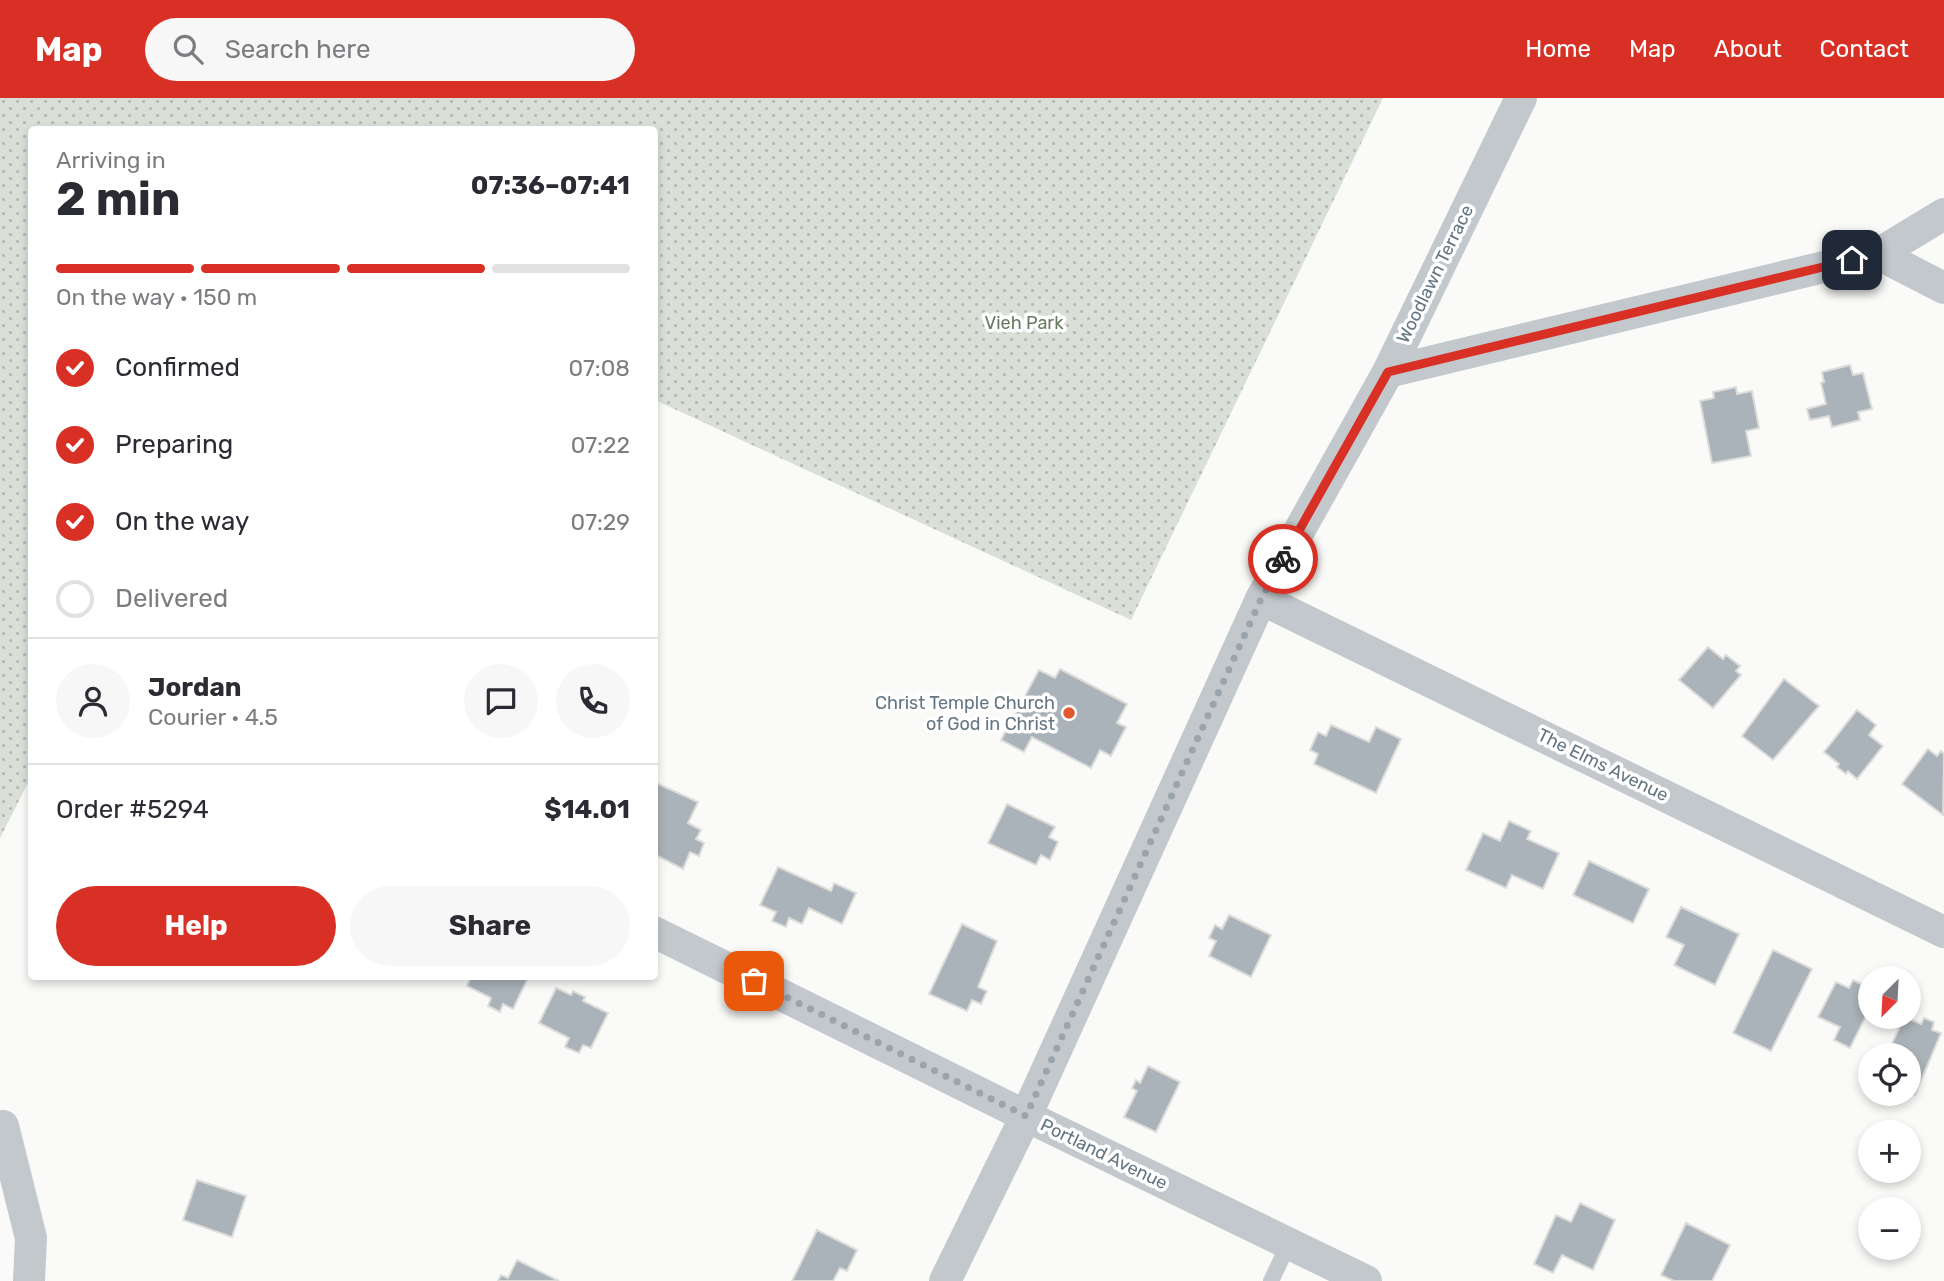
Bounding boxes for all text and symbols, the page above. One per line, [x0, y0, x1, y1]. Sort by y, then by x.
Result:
search box [145, 18, 635, 81]
text: Map [35, 30, 103, 69]
icon: search [169, 30, 207, 68]
text: Search here [225, 34, 370, 65]
text: Home [1525, 35, 1591, 63]
text: Map [1629, 35, 1676, 63]
text: About [1714, 35, 1782, 63]
text: Contact [1820, 35, 1909, 63]
text: Arriving in [56, 146, 166, 174]
text: 07:36–07:41 [471, 170, 630, 201]
text: 2 min [56, 172, 181, 227]
street label: Woodlawn Terrace [1392, 201, 1478, 347]
pin [1822, 230, 1882, 290]
icon: home [1833, 241, 1871, 279]
text: On the way · 150 m [56, 283, 257, 311]
park label: Vieh Park [985, 312, 1064, 334]
icon: check [56, 349, 94, 387]
text: Confirmed [115, 352, 240, 383]
text: 07:08 [568, 354, 630, 382]
icon: check [56, 426, 94, 464]
text: Preparing [115, 429, 233, 460]
text: 07:22 [571, 431, 630, 459]
icon: check [56, 503, 94, 541]
text: On the way [115, 506, 249, 537]
text: 07:29 [571, 508, 630, 536]
courier [1248, 524, 1318, 594]
icon: bike [1264, 540, 1302, 578]
text: Delivered [115, 583, 228, 614]
button: person [56, 664, 130, 738]
button: chat [464, 664, 538, 738]
button: phone [556, 664, 630, 738]
text: Jordan [148, 672, 241, 703]
place label: Christ Temple Church of God in Christ [875, 692, 1055, 735]
text: Courier · 4.5 [148, 703, 278, 731]
marker: Christ Temple Church of God in Christ [1061, 705, 1077, 721]
street label: The Elms Avenue [1534, 724, 1672, 806]
text: Order #5294 [56, 794, 209, 825]
text: $14.01 [544, 794, 630, 825]
button: Help [56, 886, 336, 966]
button: Share [350, 886, 630, 966]
pin [724, 951, 784, 1011]
icon: bag [735, 962, 773, 1000]
north arrow [1858, 966, 1922, 1029]
map controls [1858, 966, 1921, 1260]
button: locate [1858, 1043, 1921, 1106]
street label: Portland Avenue [1037, 1114, 1171, 1194]
button: + [1858, 1120, 1921, 1183]
button: − [1858, 1197, 1921, 1260]

